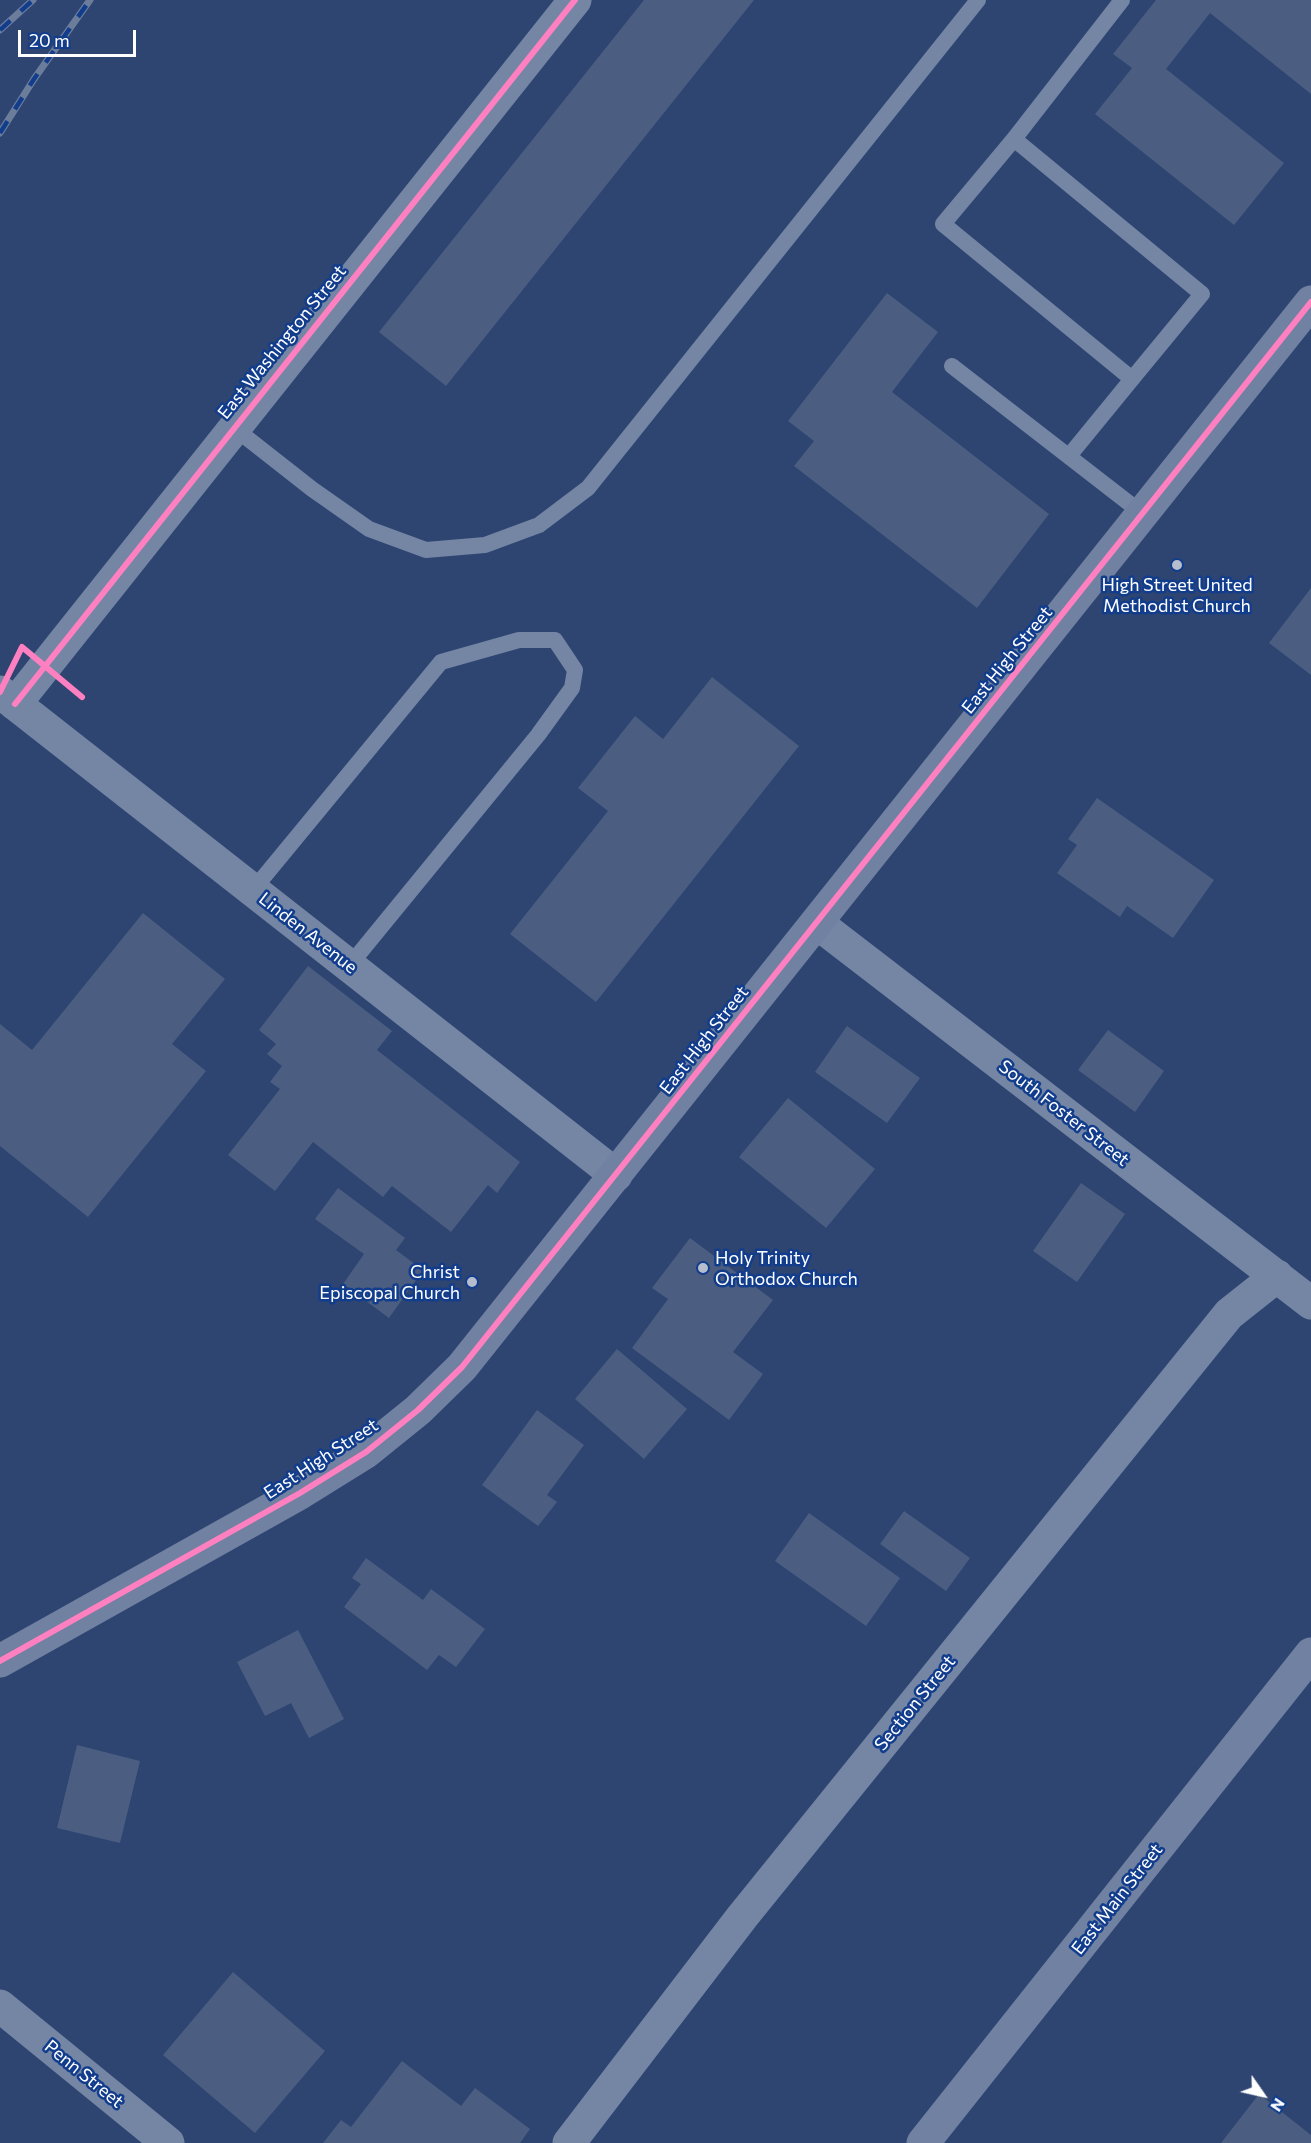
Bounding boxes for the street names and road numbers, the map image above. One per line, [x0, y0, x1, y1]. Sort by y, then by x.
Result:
street label: East Washington Street [213, 261, 351, 423]
street label: East High Street [957, 602, 1057, 718]
street label: Linden Avenue [255, 888, 361, 978]
street label: East High Street [655, 982, 753, 1098]
street label: South Foster Street [995, 1055, 1133, 1171]
street label: East High Street [260, 1414, 382, 1504]
street label: Section Street [870, 1651, 960, 1755]
street label: East Main Street [1067, 1839, 1167, 1959]
street label: Penn Street [40, 2036, 128, 2112]

